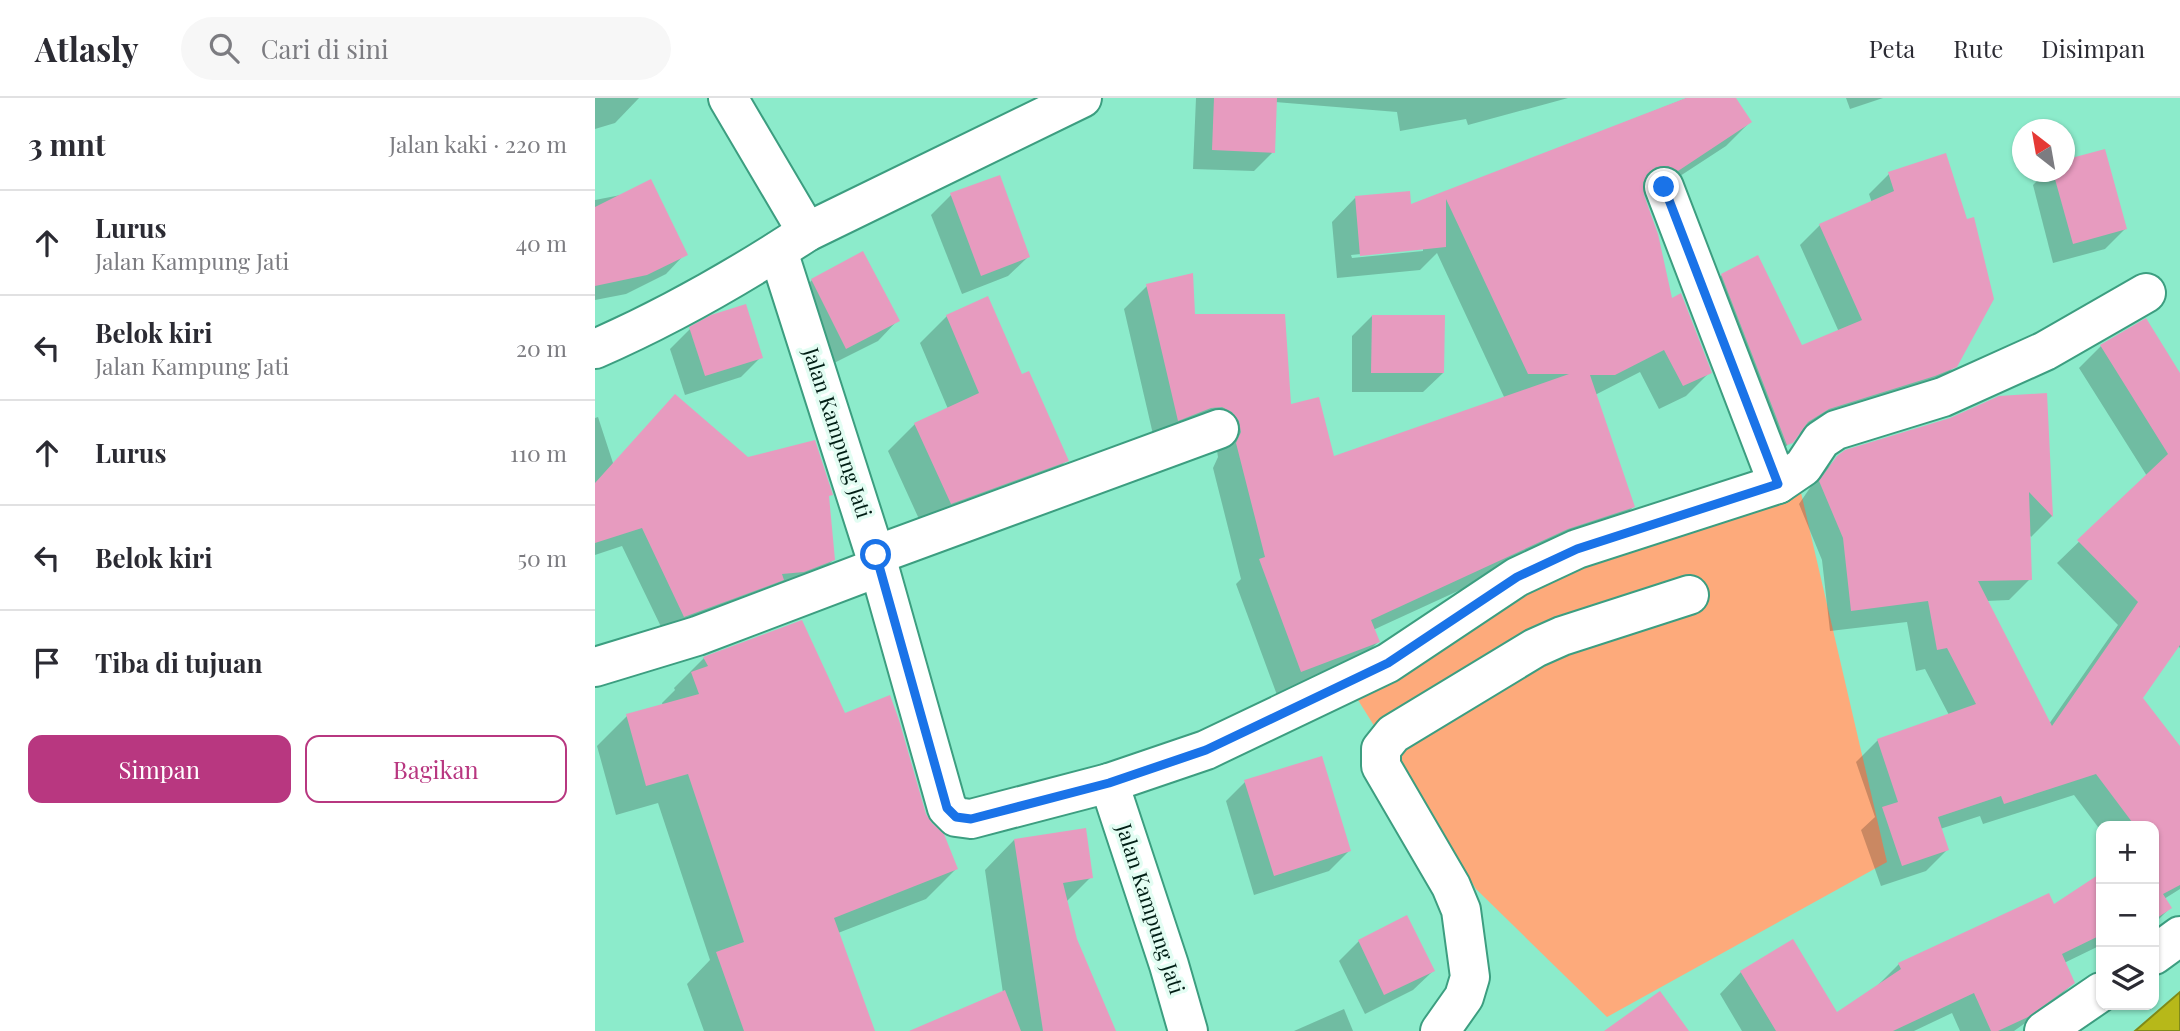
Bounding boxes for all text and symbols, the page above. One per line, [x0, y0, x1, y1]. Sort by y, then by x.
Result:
search box [181, 17, 671, 80]
text: Atlasly [35, 26, 139, 70]
icon: search [205, 29, 243, 67]
text: Cari di sini [261, 31, 389, 66]
text: Peta [1869, 32, 1915, 64]
text: Rute [1953, 32, 2003, 64]
text: Disimpan [2041, 32, 2145, 64]
north arrow [2012, 119, 2075, 182]
text: 3 mnt [28, 124, 106, 164]
text: Jalan kaki · 220 m [389, 128, 567, 159]
route end [1648, 171, 1679, 202]
text: Lurus [95, 210, 167, 245]
icon: ahead [28, 224, 66, 262]
text: 40 m [516, 227, 567, 258]
text: Jalan Kampung Jati [95, 245, 289, 276]
text: Belok kiri [95, 315, 212, 350]
icon: left [28, 329, 66, 367]
text: 20 m [516, 332, 567, 363]
street label: Jalan Kampung Jati [798, 343, 880, 521]
text: Jalan Kampung Jati [95, 350, 289, 381]
icon: ahead [28, 434, 66, 472]
text: Lurus [95, 435, 167, 470]
text: 110 m [510, 437, 567, 468]
icon: left [28, 539, 66, 577]
route start [860, 539, 891, 570]
text: Belok kiri [95, 540, 212, 575]
text: 50 m [518, 542, 567, 573]
icon: arrive [28, 644, 66, 682]
text: Tiba di tujuan [95, 645, 263, 680]
button: Simpan [28, 735, 291, 803]
button: Bagikan [305, 735, 567, 803]
street label: Jalan Kampung Jati [1111, 819, 1193, 997]
map controls [2096, 821, 2159, 1010]
button: + [2096, 821, 2159, 884]
button: − [2096, 884, 2159, 947]
button: layers [2096, 947, 2159, 1010]

